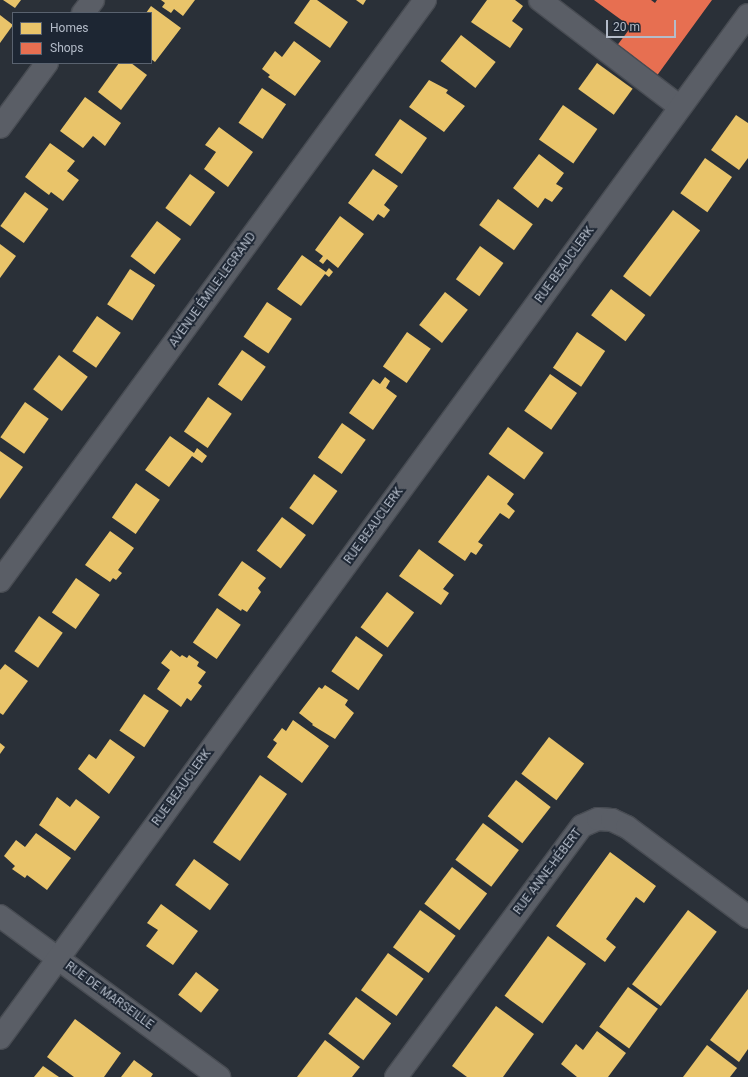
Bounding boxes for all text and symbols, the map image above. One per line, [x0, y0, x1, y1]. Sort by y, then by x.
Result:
legend [12, 12, 152, 64]
scale bar [608, 12, 678, 38]
text: 20 m [613, 20, 640, 34]
text: Homes [50, 21, 88, 35]
text: Shops [50, 41, 84, 55]
street label: RUE BEAUCLERK [532, 224, 598, 306]
street label: AVENUE ÉMILE-LEGRAND [167, 230, 259, 350]
street label: RUE BEAUCLERK [341, 485, 407, 567]
street label: RUE BEAUCLERK [149, 747, 215, 829]
street label: RUE ANNE-HÉBERT [511, 826, 585, 918]
street label: RUE DE MARSEILLE [62, 959, 156, 1033]

